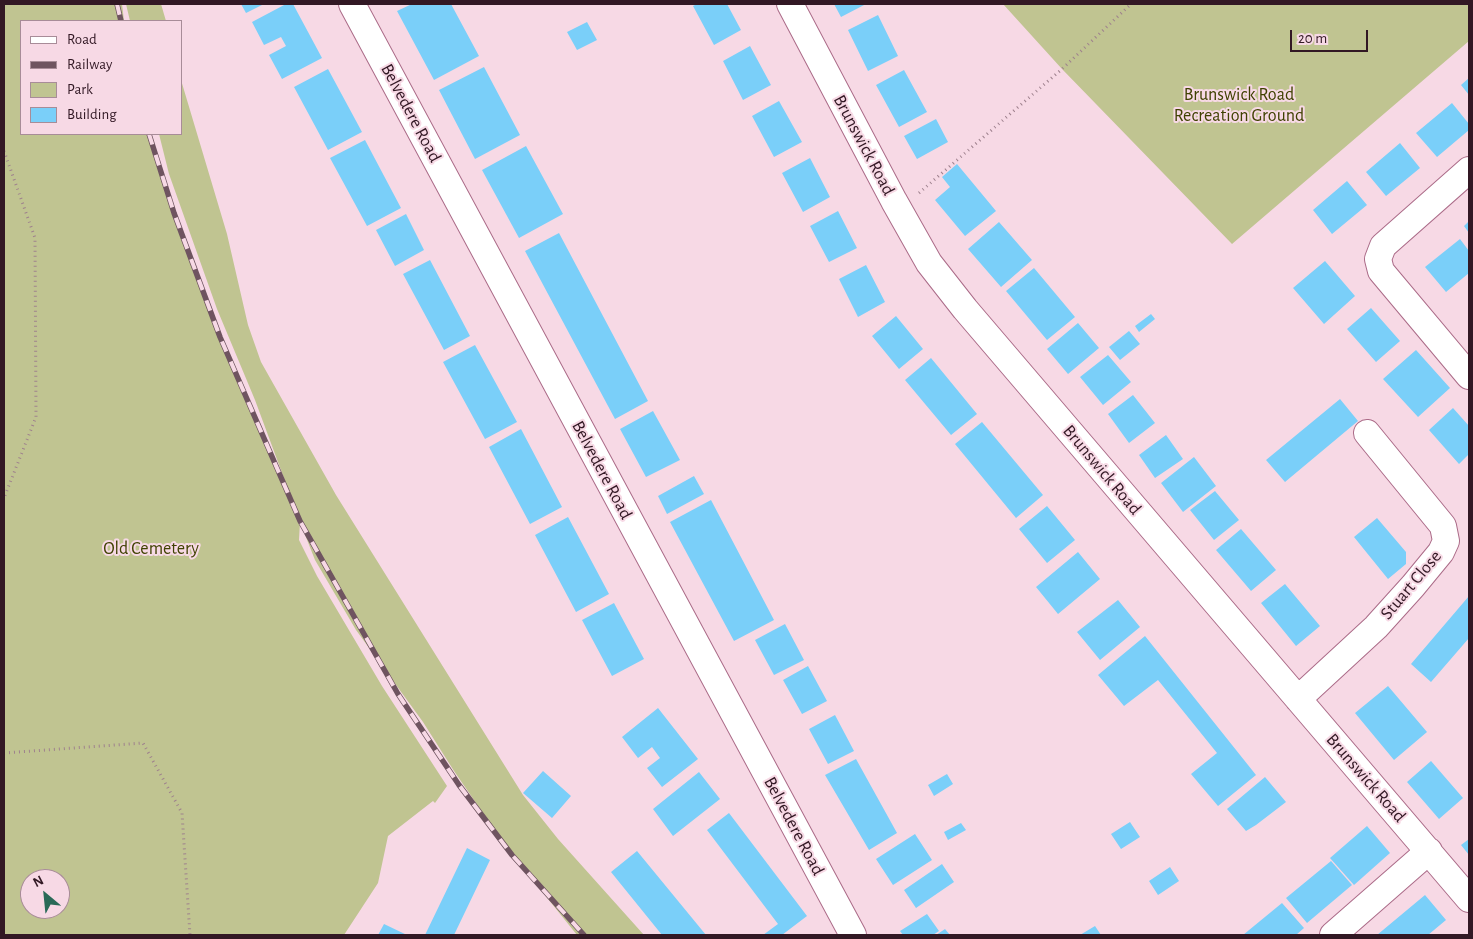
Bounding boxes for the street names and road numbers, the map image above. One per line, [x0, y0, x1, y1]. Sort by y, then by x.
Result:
street label: Belvedere Road [376, 60, 446, 166]
street label: Brunswick Road [828, 91, 900, 199]
street label: Belvedere Road [567, 417, 637, 523]
street label: Brunswick Road [1058, 421, 1146, 519]
street label: Stuart Close [1376, 546, 1446, 624]
street label: Brunswick Road [1322, 729, 1410, 827]
street label: Belvedere Road [759, 773, 829, 879]

